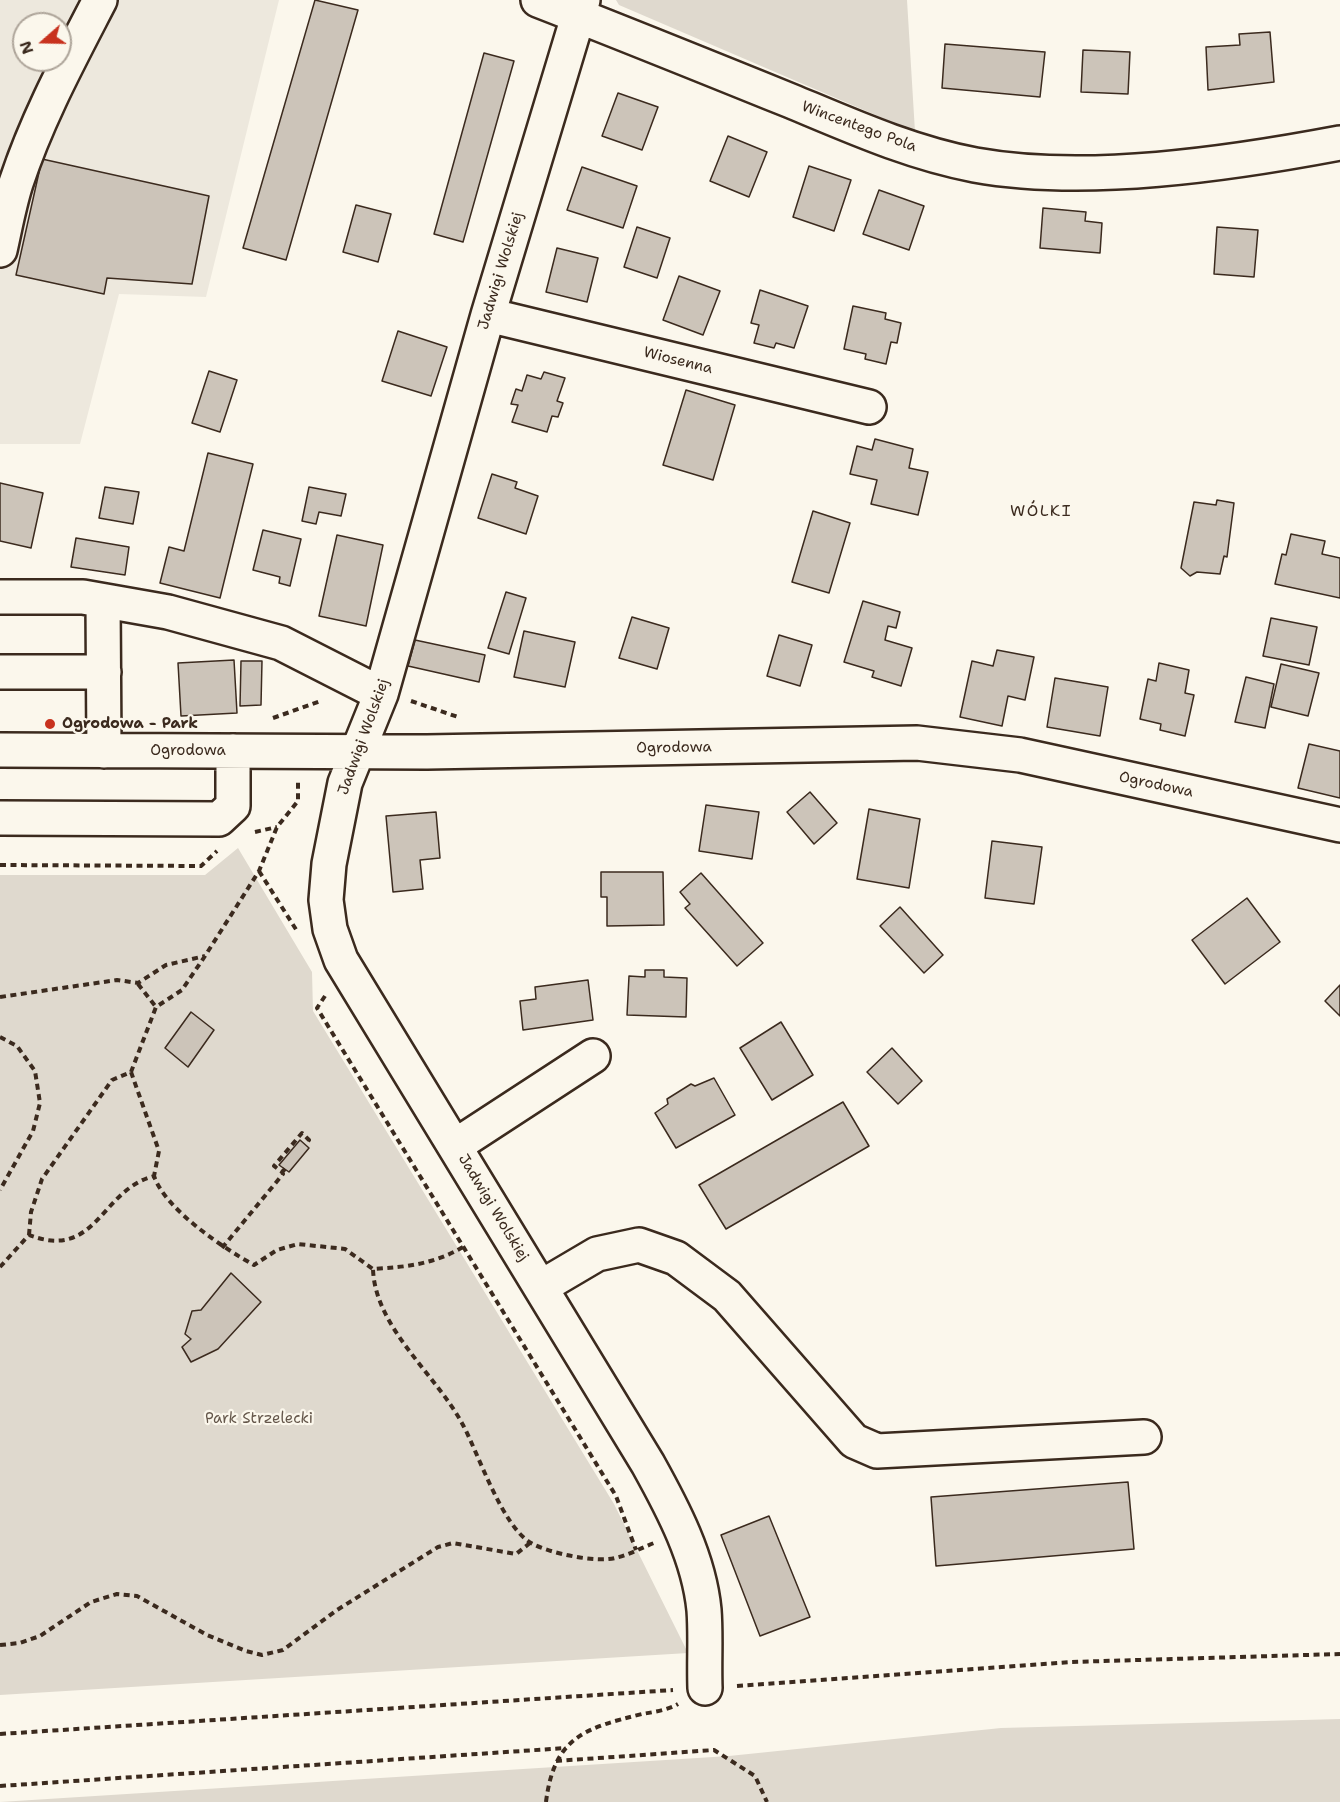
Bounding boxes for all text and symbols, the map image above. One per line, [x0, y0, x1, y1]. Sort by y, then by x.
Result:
north arrow [12, 12, 72, 72]
text: N [14, 38, 39, 57]
street label: Wincentego Pola [799, 98, 919, 156]
street label: Jadwigi Wolskiej [475, 210, 527, 332]
street label: Wiosenna [642, 344, 714, 378]
district label: WÓLKI [1010, 502, 1072, 522]
street label: Jadwigi Wolskiej [335, 677, 393, 797]
place label: Ogrodowa - Park [62, 715, 198, 733]
marker: Ogrodowa - Park [43, 717, 57, 731]
street label: Ogrodowa [636, 738, 712, 758]
street label: Ogrodowa [150, 742, 226, 760]
street label: Ogrodowa [1117, 768, 1195, 802]
street label: Jadwigi Wolskiej [454, 1151, 532, 1265]
park label: Park Strzelecki [205, 1410, 313, 1428]

